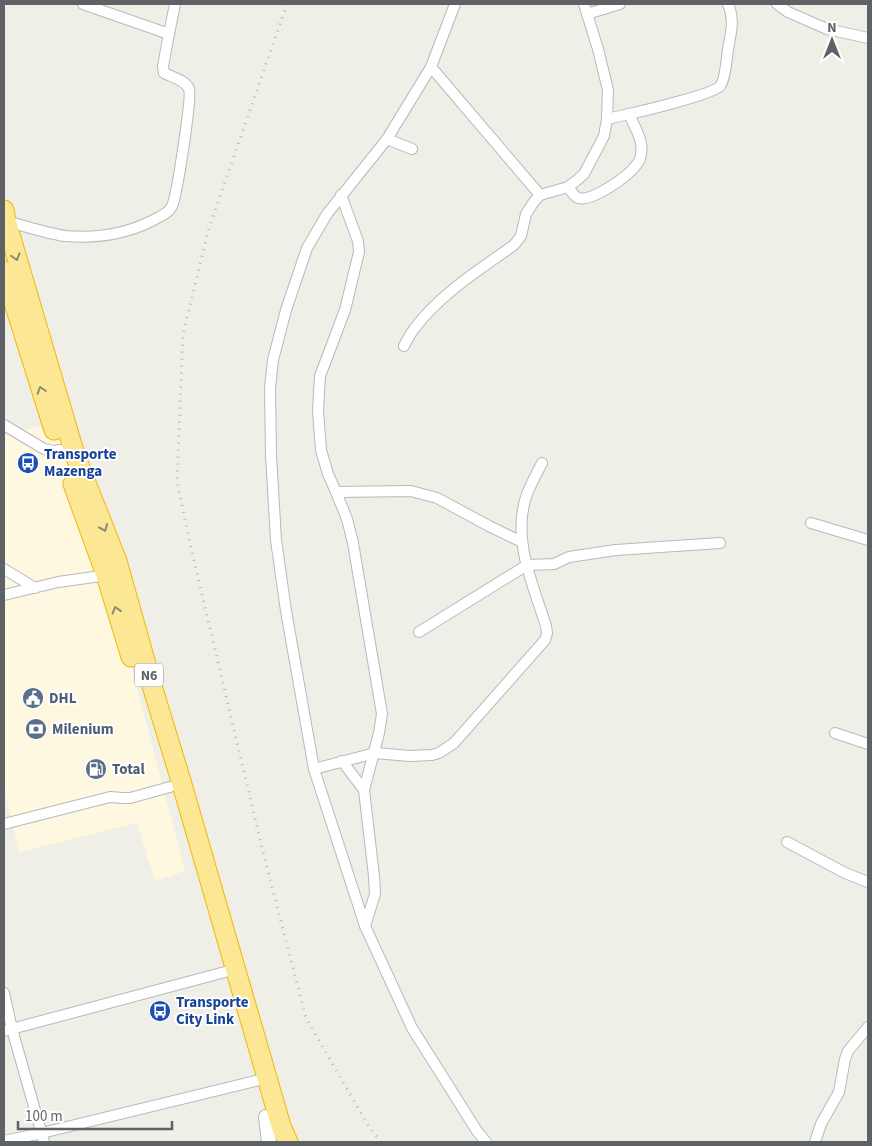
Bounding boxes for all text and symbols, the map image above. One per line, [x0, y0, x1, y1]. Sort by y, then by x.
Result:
north arrow [807, 15, 857, 65]
text: N [827, 18, 837, 38]
one-way arrow [11, 252, 21, 261]
one-way arrow [37, 386, 47, 394]
place label: Transporte Mazenga [44, 444, 117, 482]
bus stop icon: Transporte Mazenga [16, 451, 40, 475]
one-way arrow [97, 523, 108, 532]
one-way arrow [112, 606, 122, 614]
road number: N6 [135, 664, 163, 686]
public building icon: DHL [21, 686, 45, 710]
place label: DHL [49, 688, 77, 709]
bank icon: Milenium [24, 717, 48, 741]
place label: Milenium [52, 719, 114, 740]
fuel station icon: Total [84, 757, 108, 781]
place label: Total [112, 759, 145, 780]
place label: Transporte City Link [176, 992, 249, 1030]
bus stop icon: Transporte City Link [148, 999, 172, 1023]
scale bar [18, 1098, 171, 1130]
text: 100 m [25, 1106, 63, 1127]

